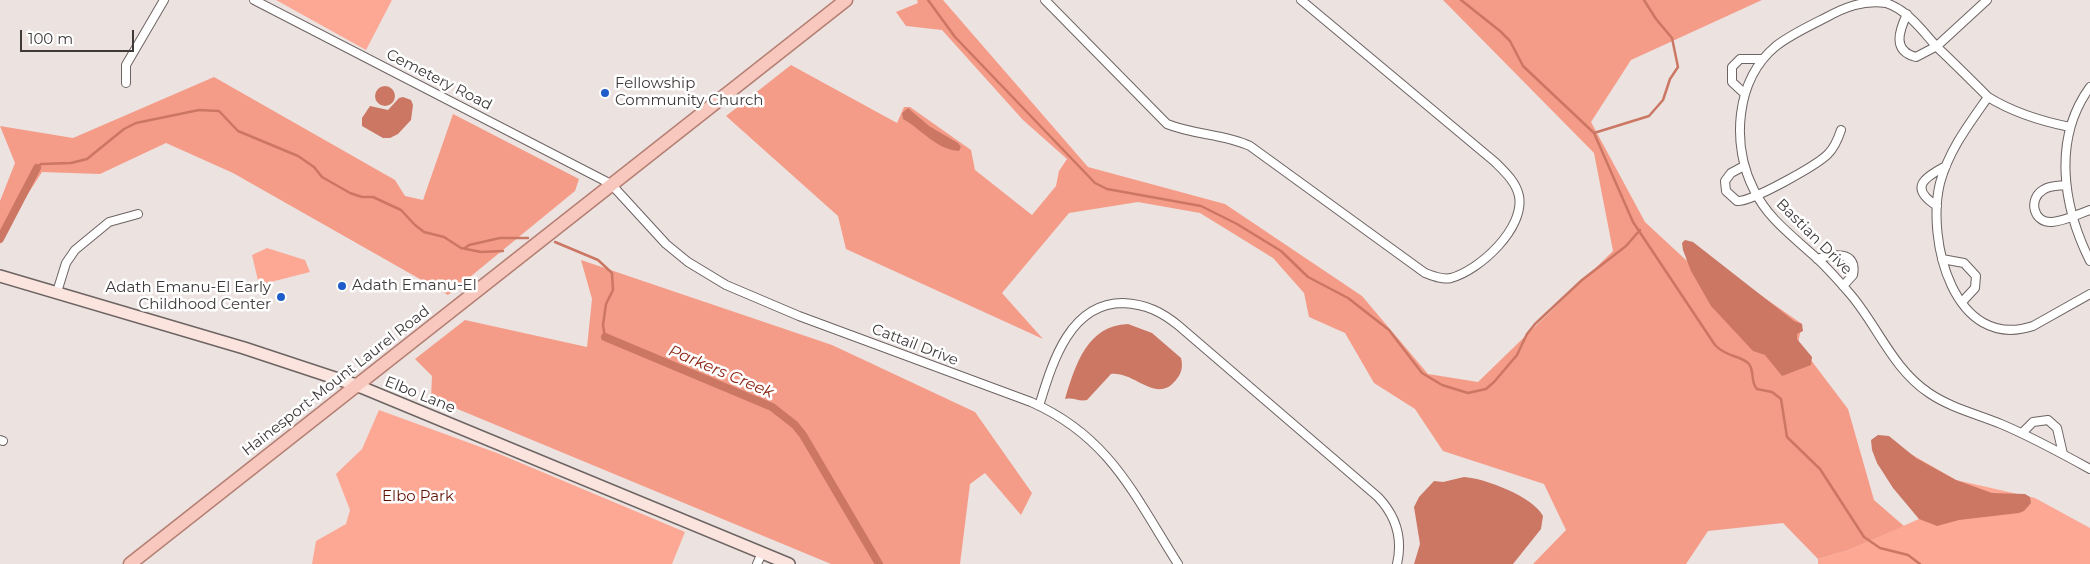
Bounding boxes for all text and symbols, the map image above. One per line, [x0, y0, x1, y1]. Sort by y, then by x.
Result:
scale bar [22, 20, 136, 52]
text: 100 m [28, 29, 73, 48]
street label: Cemetery Road [383, 46, 495, 114]
place label: Fellowship Community Church [615, 75, 763, 110]
marker: Fellowship Community Church [599, 87, 611, 99]
street label: Bastian Drive [1772, 195, 1856, 279]
place label: Adath Emanu-El [352, 277, 477, 295]
place label: Adath Emanu-El Early Childhood Center [106, 279, 271, 314]
marker: Adath Emanu-El [336, 280, 348, 292]
marker: Adath Emanu-El Early Childhood Center [275, 291, 287, 303]
street label: Hainesport-Mount Laurel Road [239, 302, 433, 460]
street label: Cattail Drive [869, 320, 961, 370]
water label: Parkers Creek [666, 341, 776, 403]
street label: Elbo Lane [382, 373, 458, 417]
park label: Elbo Park [382, 488, 454, 506]

